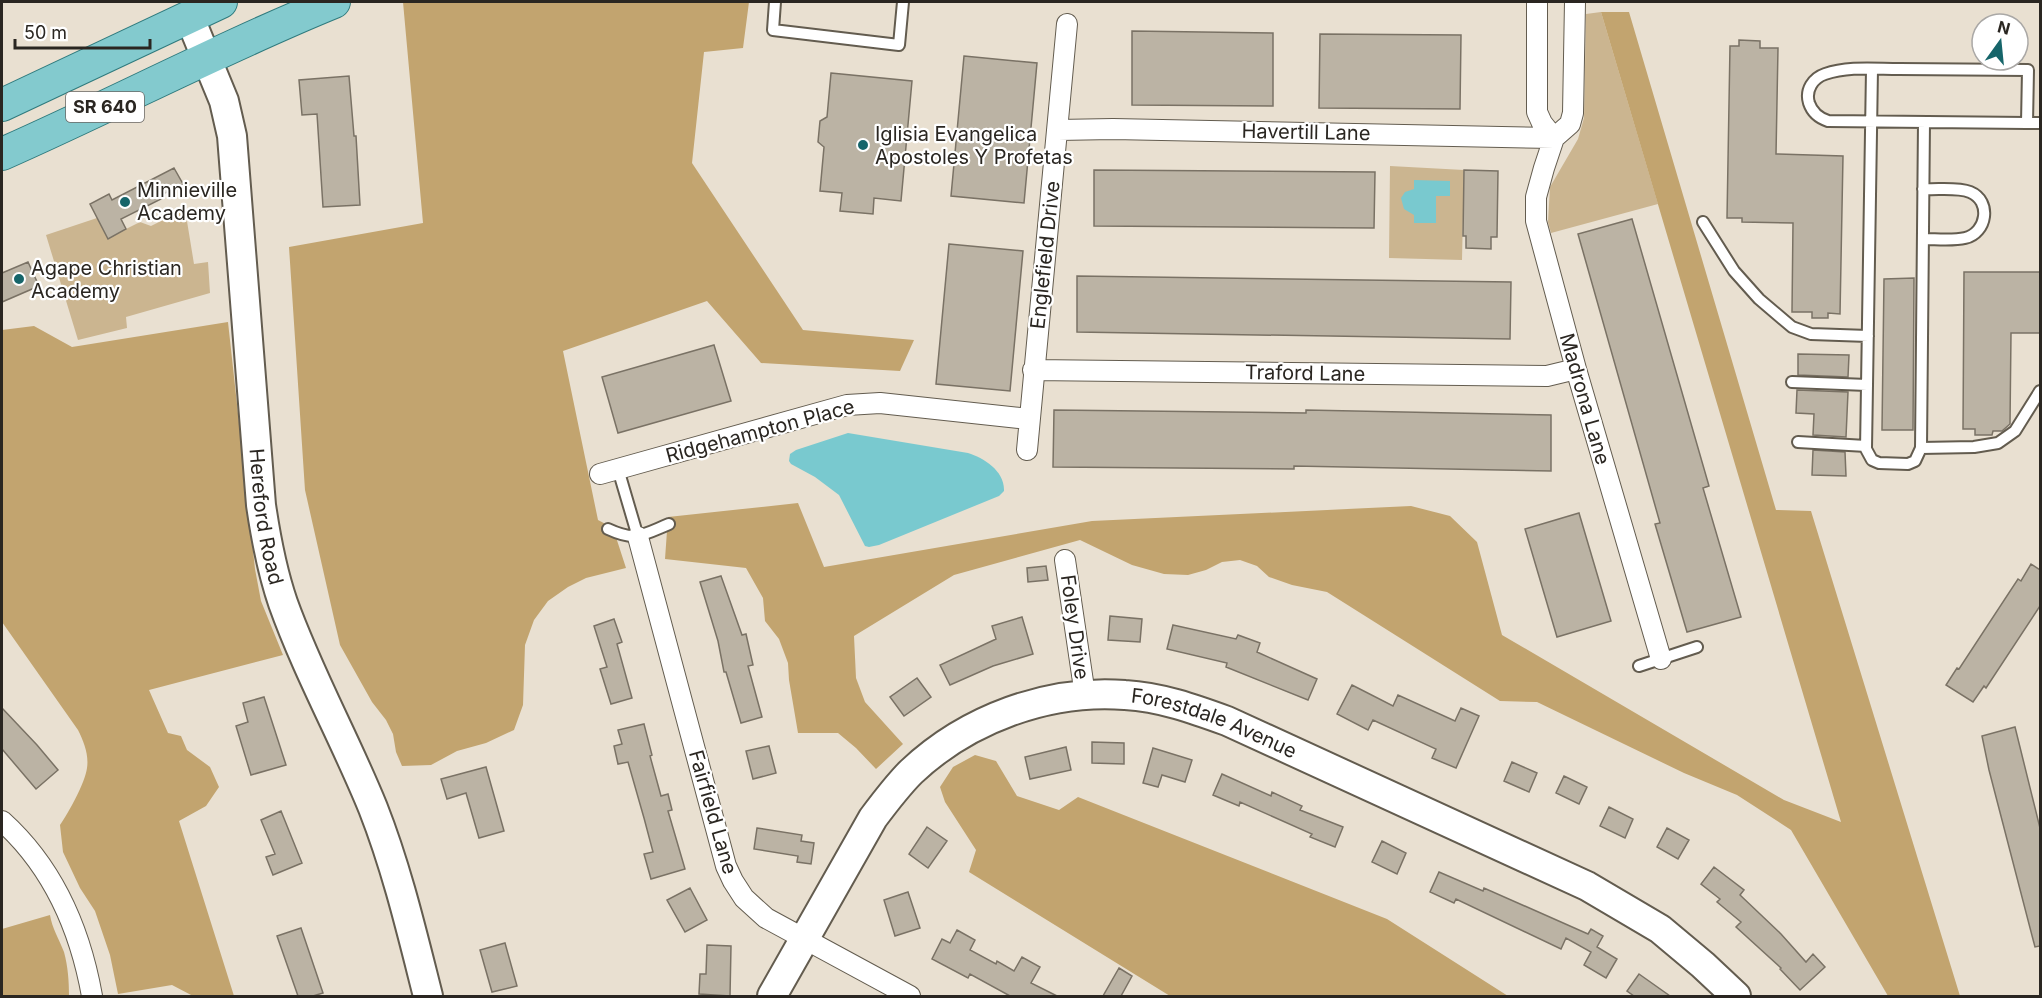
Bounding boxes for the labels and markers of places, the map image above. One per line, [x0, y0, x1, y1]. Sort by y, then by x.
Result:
place label: Iglisia Evangelica Apostoles Y Profetas [875, 122, 1073, 169]
marker: Iglisia Evangelica Apostoles Y Profetas [856, 138, 870, 152]
place label: Minnieville Academy [137, 178, 237, 225]
marker: Minnieville Academy [118, 195, 132, 209]
place label: Agape Christian Academy [31, 256, 182, 303]
marker: Agape Christian Academy [12, 272, 26, 286]

